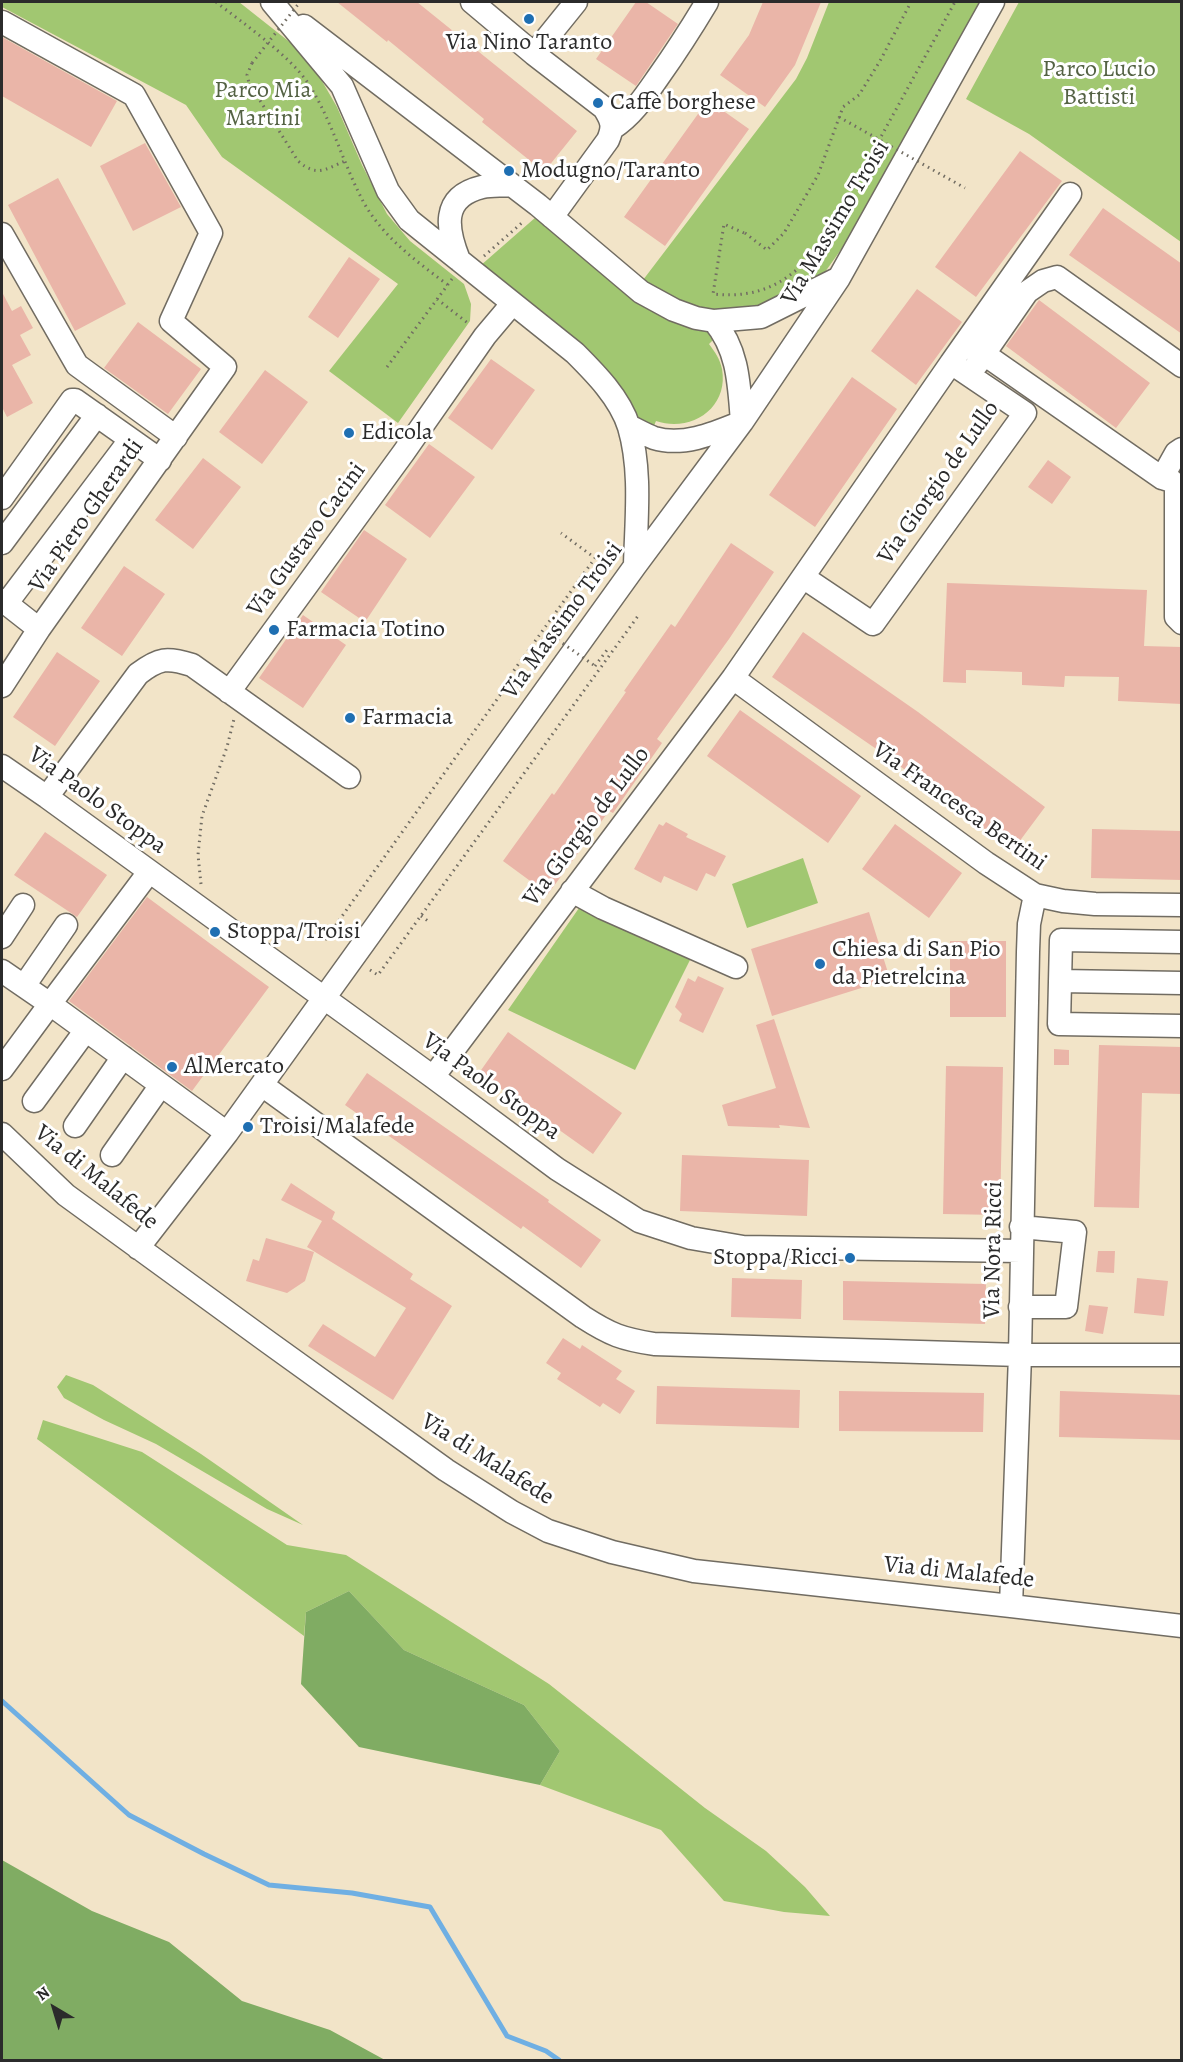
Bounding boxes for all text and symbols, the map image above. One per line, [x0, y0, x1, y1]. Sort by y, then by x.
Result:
marker: Via Nino Taranto [522, 12, 536, 26]
place label: Via Nino Taranto [446, 29, 612, 57]
park label: Parco Lucio Battisti [1042, 56, 1156, 112]
park label: Parco Mia Martini [214, 77, 312, 133]
place label: Caffè borghese [610, 89, 756, 117]
marker: Caffè borghese [591, 96, 605, 110]
street label: Via Massimo Troisi [776, 135, 896, 311]
place label: Modugno/Taranto [521, 157, 700, 185]
marker: Modugno/Taranto [502, 164, 516, 178]
street label: Via Giorgio de Lullo [872, 396, 1006, 570]
place label: Edicola [361, 419, 433, 447]
marker: Edicola [342, 426, 356, 440]
street label: Via Piero Gherardi [23, 434, 151, 598]
street label: Via Gustavo Cacini [241, 457, 373, 623]
street label: Via Massimo Troisi [496, 537, 630, 705]
place label: Farmacia Totino [286, 616, 445, 644]
marker: Farmacia Totino [267, 623, 281, 637]
place label: Farmacia [362, 704, 453, 732]
marker: Farmacia [343, 711, 357, 725]
street label: Via Francesca Bertini [866, 736, 1052, 878]
street label: Via Paolo Stoppa [22, 741, 172, 861]
street label: Via Giorgio de Lullo [518, 741, 656, 913]
place label: Stoppa/Troisi [227, 918, 360, 946]
marker: Stoppa/Troisi [208, 925, 222, 939]
place label: Chiesa di San Pio da Pietrelcina [832, 936, 1000, 992]
marker: Chiesa di San Pio da Pietrelcina [813, 957, 827, 971]
street label: Via Paolo Stoppa [416, 1027, 566, 1147]
place label: AlMercato [184, 1053, 284, 1081]
marker: AlMercato [165, 1060, 179, 1074]
place label: Troisi/Malafede [260, 1113, 415, 1141]
street label: Via di Malafede [28, 1119, 164, 1237]
marker: Troisi/Malafede [241, 1120, 255, 1134]
street label: Via Nora Ricci [978, 1181, 1010, 1319]
place label: Stoppa/Ricci [713, 1244, 838, 1272]
marker: Stoppa/Ricci [843, 1251, 857, 1265]
street label: Via di Malafede [415, 1408, 559, 1512]
street label: Via di Malafede [882, 1551, 1036, 1595]
north arrow [24, 1978, 84, 2038]
text: N [32, 1982, 54, 2006]

